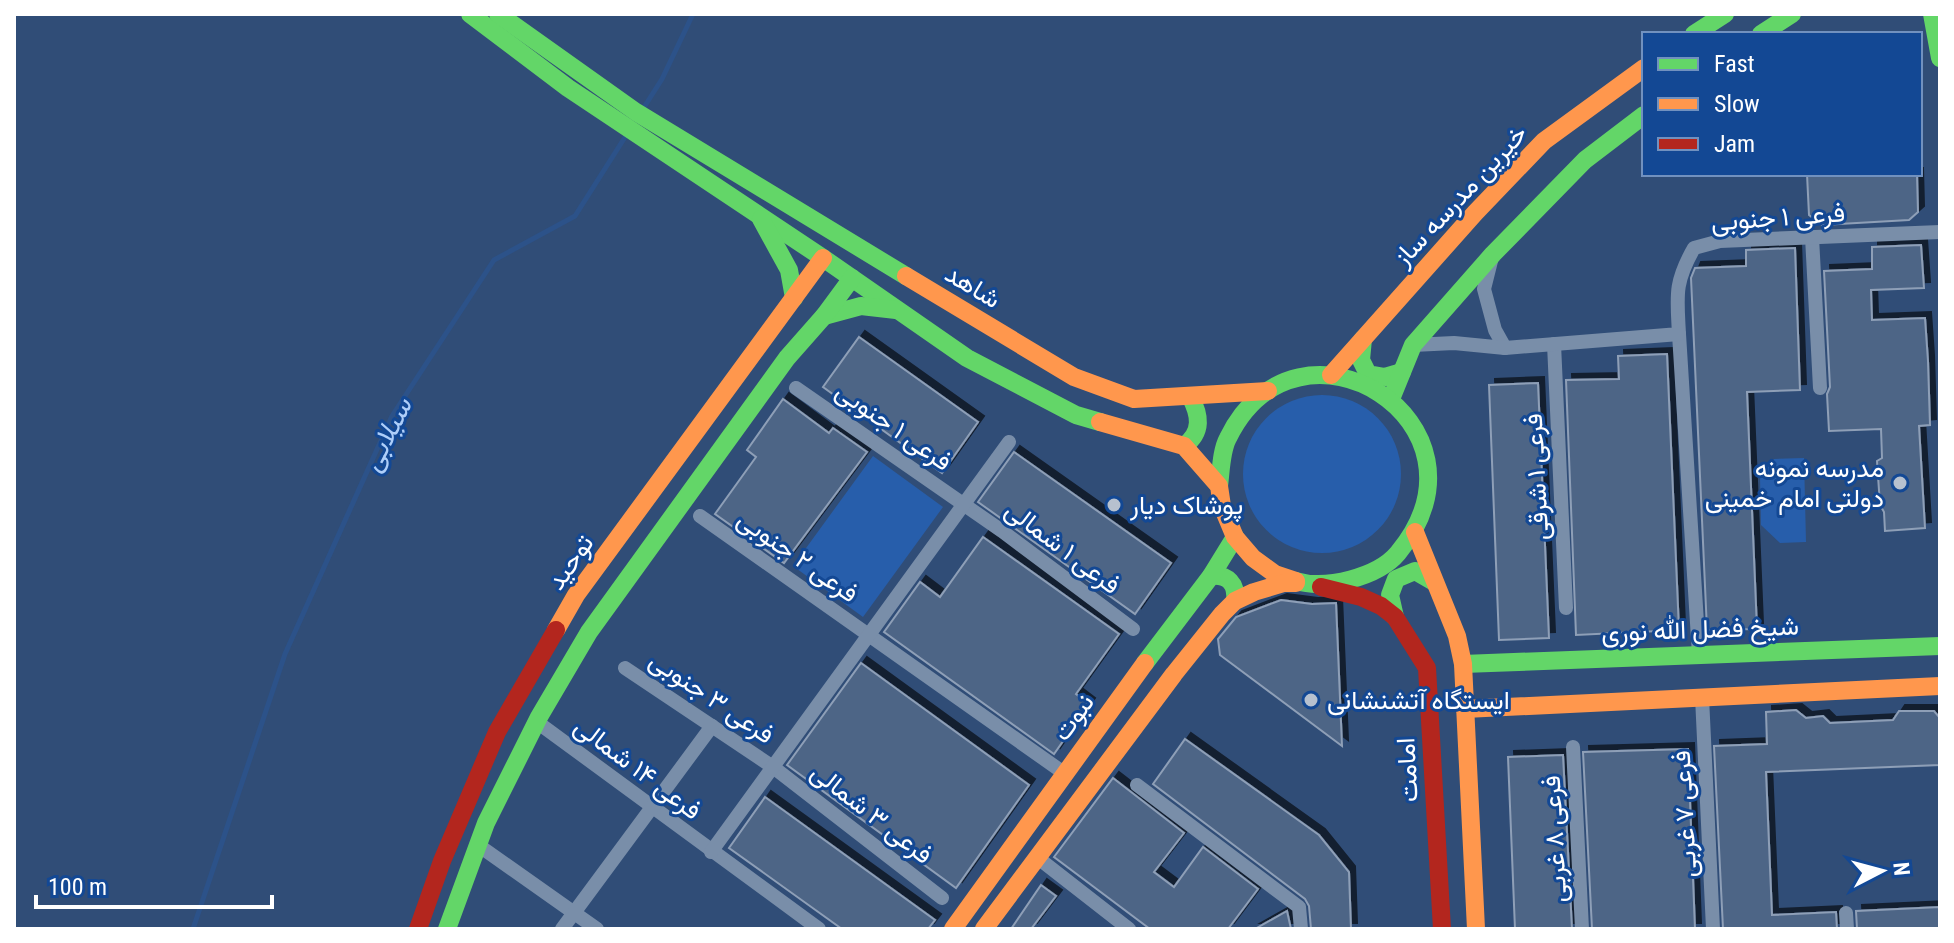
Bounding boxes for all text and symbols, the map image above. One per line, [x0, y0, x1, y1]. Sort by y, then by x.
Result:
legend [1642, 32, 1922, 176]
text: Fast [1714, 50, 1755, 78]
text: Slow [1714, 90, 1760, 118]
street label: خیرین مدرسه ساز [1386, 118, 1534, 273]
text: Jam [1714, 130, 1755, 158]
street label: فرعی ۱ جنوبی [1710, 197, 1846, 238]
street label: شاهد [940, 258, 1006, 314]
street label: فرعی ۱ جنوبی [830, 375, 958, 478]
water label: سیلابی [354, 391, 420, 477]
street label: فرعی ۱ شرقی [1518, 413, 1555, 541]
place label: مدرسه نمونه دولتی امام خمینی [1705, 453, 1884, 515]
marker: مدرسه نمونه دولتی امام خمینی [1891, 474, 1909, 492]
place label: پوشاک دیار [1129, 490, 1243, 523]
street label: فرعی ۱ شمالی [999, 494, 1126, 601]
marker: پوشاک دیار [1105, 496, 1123, 514]
street label: فرعی ۲ جنوبی [731, 503, 864, 609]
street label: توحید [540, 529, 600, 596]
street label: شیخ فضل الله نوری [1601, 611, 1799, 650]
street label: فرعی ۳ جنوبی [643, 644, 780, 751]
place label: ایستگاه آتشنشانی [1327, 685, 1510, 716]
street label: نبوت [1046, 688, 1101, 747]
marker: ایستگاه آتشنشانی [1302, 691, 1320, 709]
street label: فرعی ۱۴ شمالی [568, 711, 707, 826]
street label: امامت [1390, 737, 1424, 803]
street label: فرعی ۷ غربی [1666, 749, 1703, 878]
street label: فرعی ۳ شمالی [805, 756, 939, 871]
street label: فرعی ۸ غربی [1536, 774, 1573, 903]
north arrow [1842, 831, 1922, 911]
scale bar [36, 859, 272, 909]
text: N [1888, 861, 1915, 877]
text: 100 m [48, 873, 107, 901]

